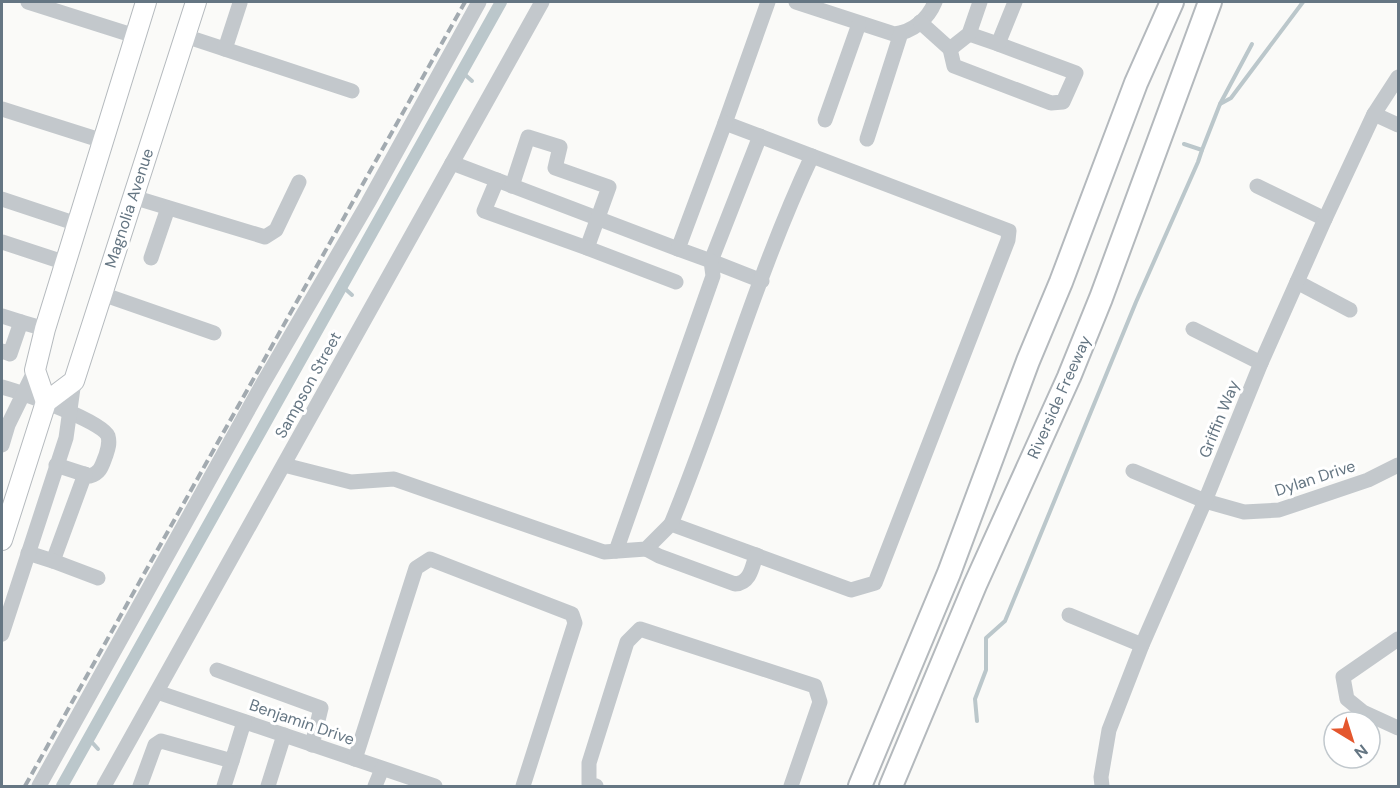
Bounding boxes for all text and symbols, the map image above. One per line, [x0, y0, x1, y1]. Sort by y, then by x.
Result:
street label: Magnolia Avenue [100, 146, 158, 270]
street label: Sampson Street [270, 328, 346, 442]
street label: Riverside Freeway [1022, 332, 1096, 462]
street label: Griffin Way [1194, 377, 1244, 461]
street label: Dylan Drive [1272, 455, 1358, 501]
street label: Benjamin Drive [247, 694, 357, 750]
north arrow [1322, 710, 1382, 770]
text: N [1350, 740, 1372, 763]

